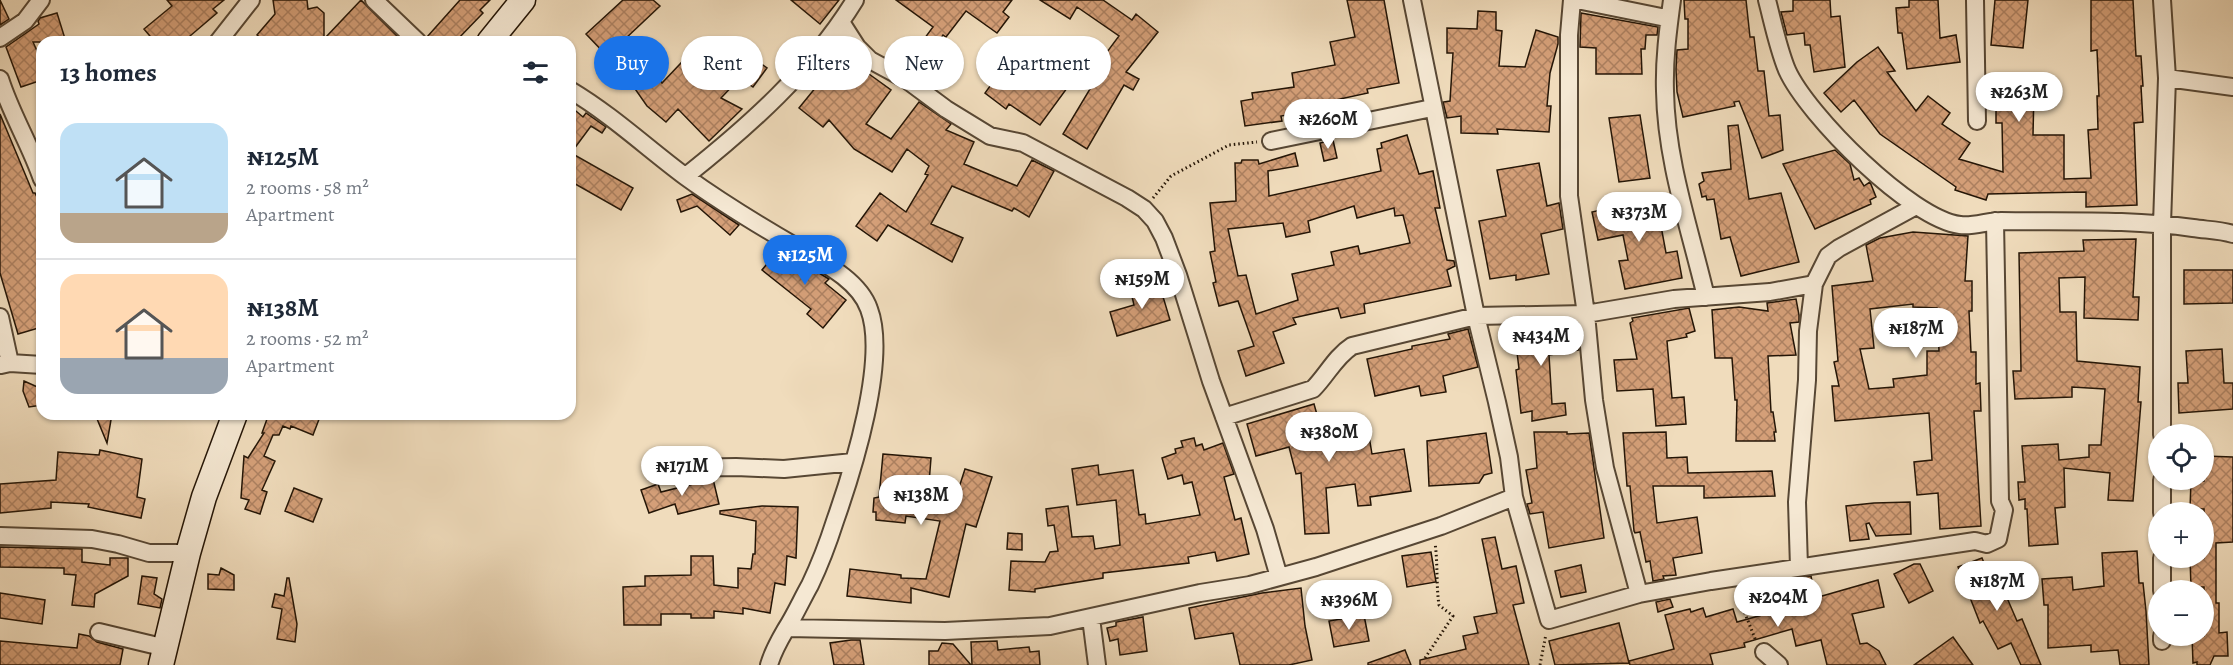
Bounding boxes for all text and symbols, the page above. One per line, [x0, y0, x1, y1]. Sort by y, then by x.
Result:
chip: Buy [594, 36, 669, 90]
chip: Rent [681, 36, 763, 90]
chip: Filters [775, 36, 872, 90]
chip: New [884, 36, 964, 90]
chip: Apartment [976, 36, 1111, 90]
text: 13 homes [60, 55, 157, 90]
icon: filters [519, 56, 552, 89]
pin: ₦263M [1977, 72, 2061, 123]
text: ₦263M [1990, 78, 2048, 105]
pin: ₦260M [1286, 99, 1370, 150]
text: ₦260M [1298, 105, 1358, 132]
text: ₦125M [246, 139, 319, 174]
icon: home [108, 147, 180, 219]
text: 2 rooms · 58 m² [246, 174, 369, 201]
pin: ₦373M [1597, 192, 1681, 243]
text: ₦373M [1611, 198, 1667, 225]
text: Apartment [246, 201, 335, 228]
pin: ₦125M [763, 235, 847, 286]
text: ₦125M [777, 241, 833, 268]
pin: ₦159M [1100, 259, 1184, 310]
text: ₦159M [1114, 265, 1170, 292]
text: ₦138M [246, 290, 319, 325]
icon: home [108, 298, 180, 370]
pin: ₦187M [1874, 308, 1958, 359]
text: ₦187M [1888, 314, 1944, 341]
pin: ₦434M [1499, 316, 1583, 367]
text: ₦434M [1512, 322, 1570, 349]
text: 2 rooms · 52 m² [246, 325, 369, 352]
text: Apartment [246, 352, 335, 379]
pin: ₦380M [1287, 412, 1371, 463]
text: ₦380M [1299, 418, 1359, 445]
map controls [2148, 424, 2214, 646]
button: locate [2148, 424, 2214, 490]
pin: ₦171M [640, 446, 724, 497]
text: ₦171M [655, 452, 709, 479]
pin: ₦138M [879, 475, 963, 526]
text: ₦138M [893, 481, 949, 508]
button: + [2148, 502, 2214, 568]
pin: ₦187M [1955, 561, 2039, 612]
text: ₦187M [1969, 567, 2025, 594]
pin: ₦204M [1736, 577, 1820, 628]
pin: ₦396M [1307, 580, 1391, 631]
button: − [2148, 580, 2214, 646]
text: ₦204M [1748, 583, 1808, 610]
text: ₦396M [1320, 586, 1378, 613]

